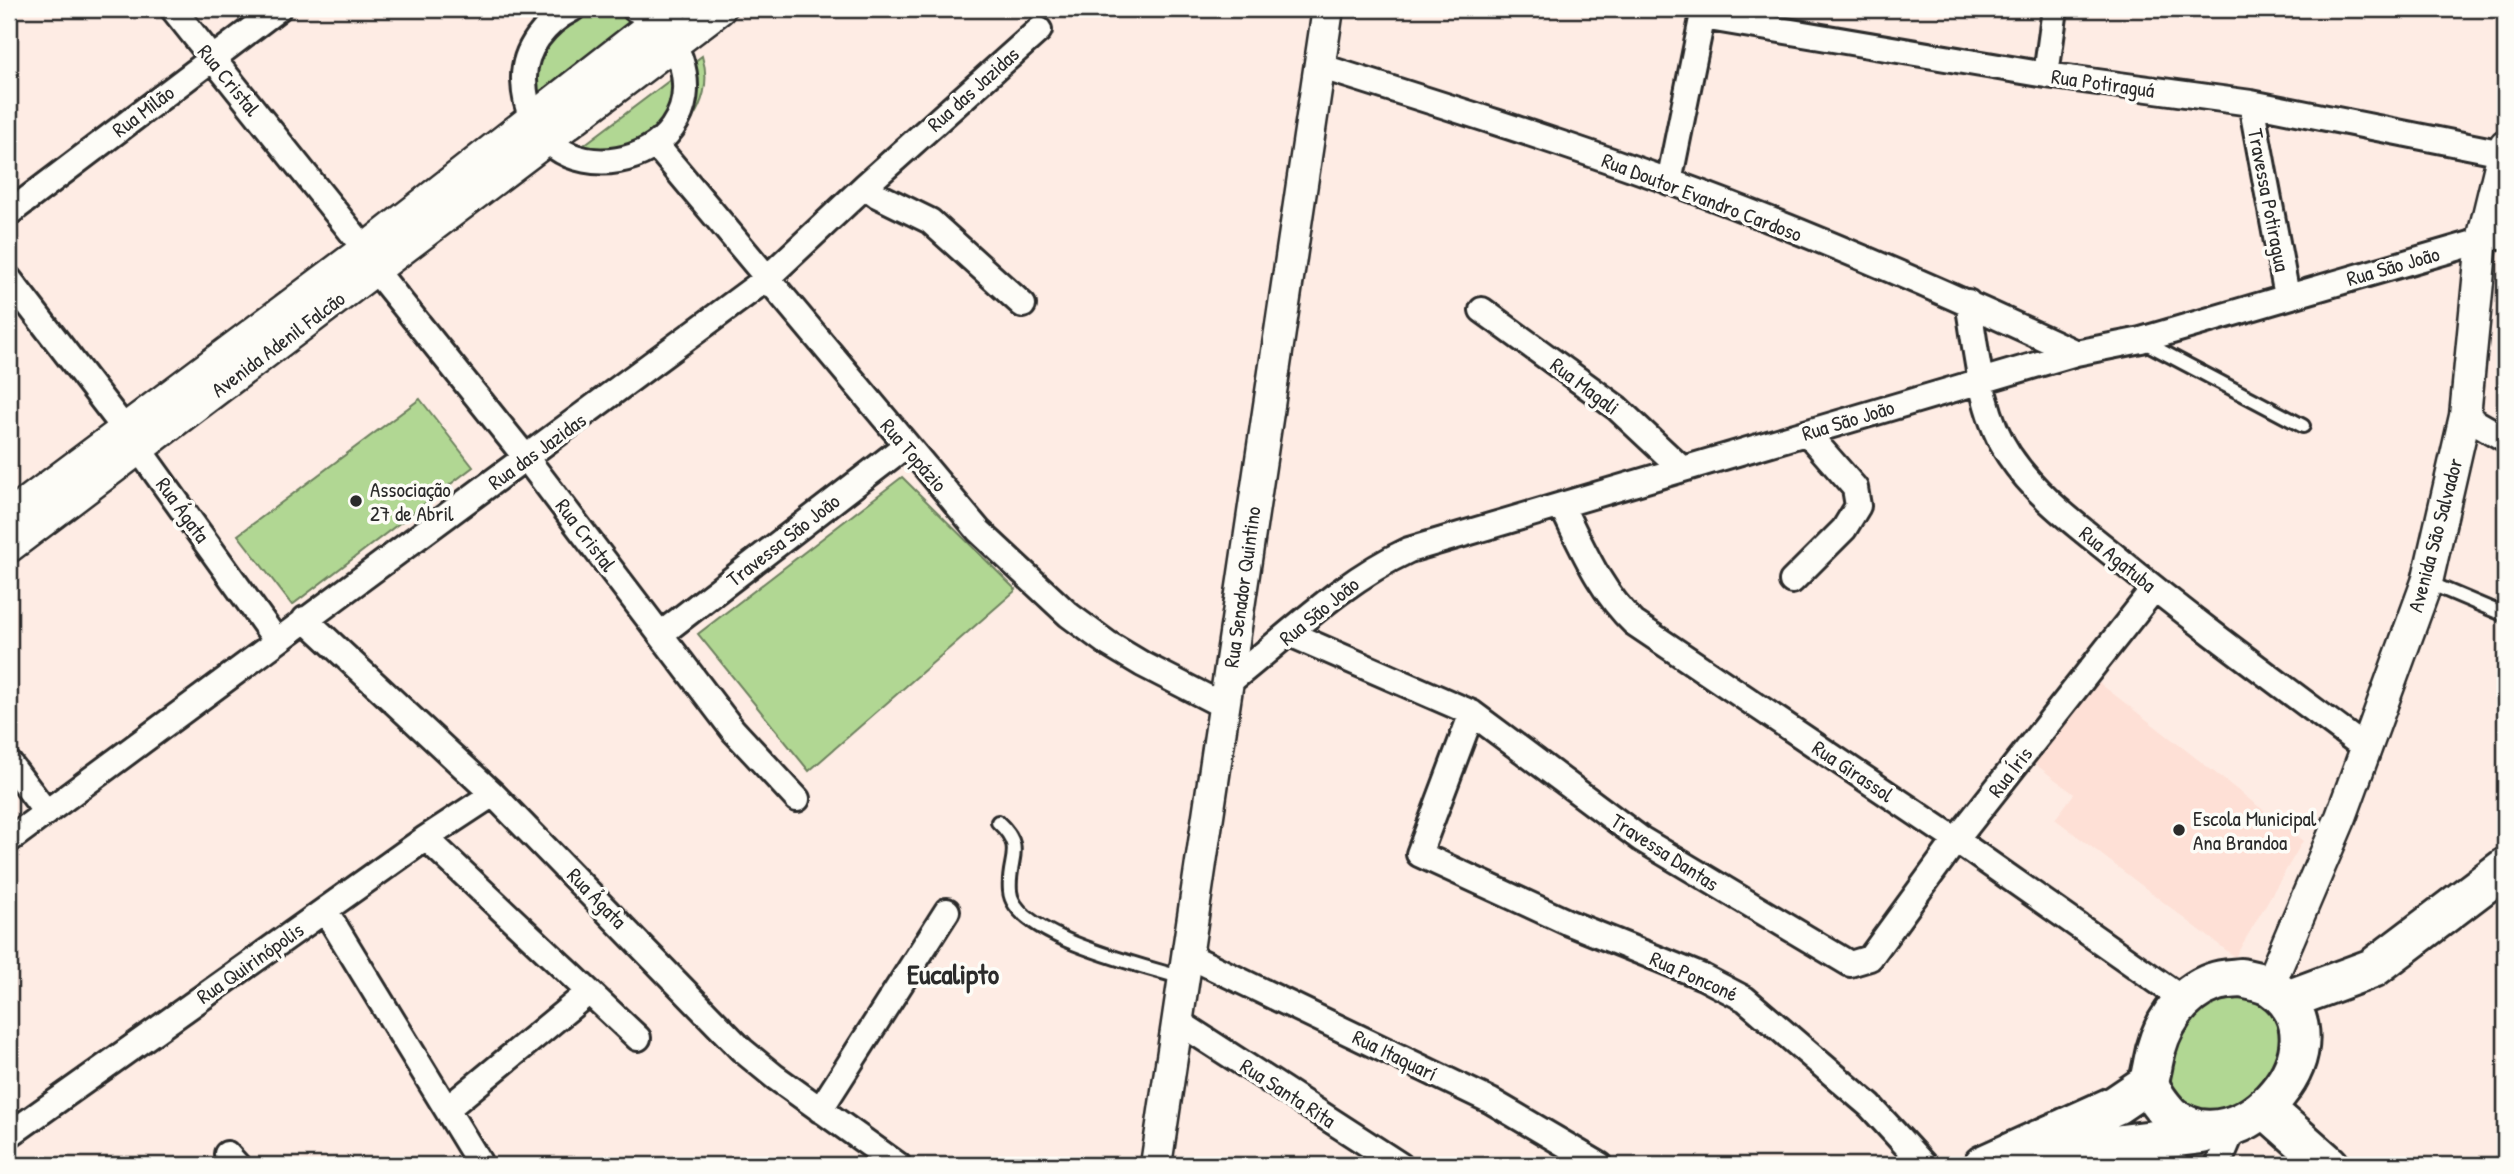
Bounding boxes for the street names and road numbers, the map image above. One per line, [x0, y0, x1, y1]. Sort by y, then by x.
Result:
street label: Rua Cristal [191, 38, 267, 122]
street label: Rua das Jazidas [921, 40, 1025, 138]
street label: Rua Potiraguá [2050, 61, 2156, 105]
street label: Rua Milão [106, 78, 180, 144]
street label: Travessa Potiragua [2241, 126, 2297, 274]
street label: Rua Doutor Evandro Cardoso [1598, 145, 1806, 249]
street label: Rua São João [2343, 239, 2443, 293]
street label: Avenida Adenil Falcão [205, 284, 351, 404]
street label: Rua Magali [1544, 350, 1626, 422]
street label: Rua São João [1798, 392, 1898, 448]
street label: Rua das Jazidas [482, 406, 592, 496]
street label: Rua Topázio [874, 412, 954, 498]
street label: Avenida São Salvador [2400, 455, 2470, 615]
street label: Rua Ágata [149, 471, 217, 549]
street label: Travessa São João [720, 487, 846, 593]
street label: Rua Cristal [549, 493, 623, 578]
street label: Rua Senador Quintino [1216, 505, 1268, 669]
street label: Rua Agatuba [2073, 519, 2163, 599]
street label: Rua São João [1273, 570, 1365, 652]
street label: Rua Girassol [1807, 733, 1900, 809]
street label: Rua Íris [1981, 741, 2039, 803]
street label: Travessa Dantas [1605, 806, 1725, 898]
street label: Rua Ágata [561, 861, 633, 935]
street label: Rua Quirinópolis [191, 915, 309, 1011]
street label: Rua Ponconé [1645, 944, 1743, 1008]
street label: Rua Itaquarí [1348, 1022, 1442, 1088]
street label: Rua Santa Rita [1235, 1051, 1341, 1135]

